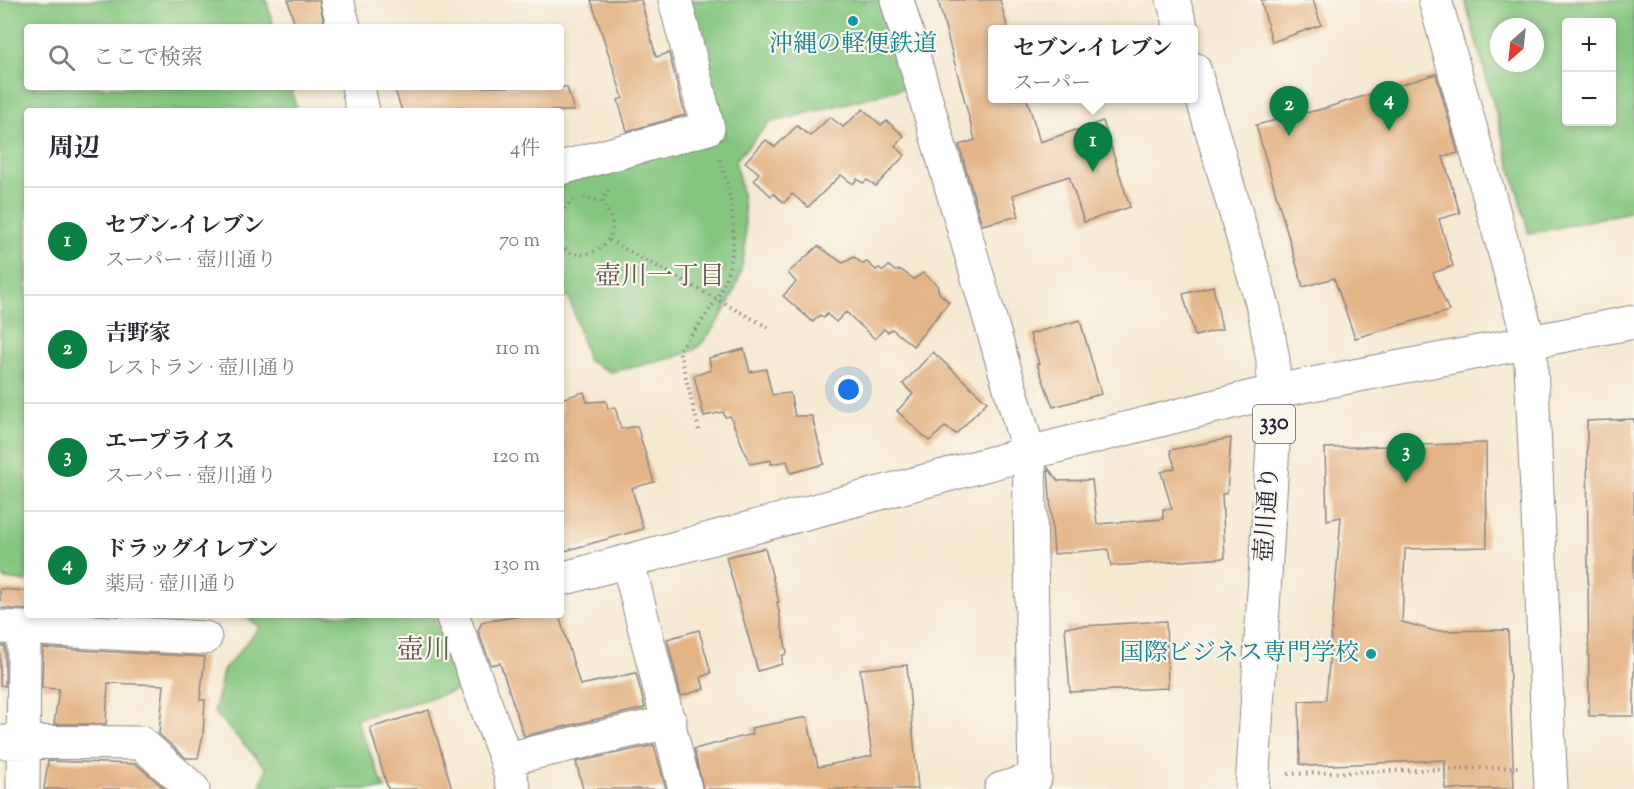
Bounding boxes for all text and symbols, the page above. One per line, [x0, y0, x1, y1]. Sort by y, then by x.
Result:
marker: 沖縄の軽便鉄道 [846, 14, 860, 28]
north arrow [1490, 18, 1544, 72]
map controls [1562, 18, 1616, 126]
button: + [1562, 18, 1616, 72]
search box [24, 24, 564, 90]
popup [988, 25, 1198, 103]
place label: 沖縄の軽便鉄道 [769, 28, 937, 62]
text: セブン-イレブン [1013, 34, 1173, 66]
icon: search [45, 41, 78, 74]
text: ここで検索 [93, 43, 203, 75]
text: スーパー [1013, 70, 1091, 99]
button: − [1562, 72, 1616, 126]
pin: 4 [1370, 82, 1408, 131]
pin: 2 [1270, 86, 1308, 136]
pin: 1 [1074, 122, 1112, 172]
text: 周辺 [48, 131, 100, 168]
text: 4件 [510, 135, 540, 164]
text: セブン-イレブン [105, 211, 265, 243]
text: 1 [64, 227, 71, 256]
text: 70 m [499, 227, 540, 256]
text: スーパー · 壺川通り [105, 247, 277, 276]
district label: 壺川一丁目 [595, 259, 725, 296]
text: 吉野家 [105, 319, 171, 351]
text: 2 [63, 335, 72, 364]
text: 110 m [495, 335, 540, 364]
text: レストラン · 壺川通り [105, 355, 298, 384]
your location [834, 375, 863, 404]
road number: 330 [1253, 405, 1295, 443]
text: エープライス [105, 427, 235, 459]
pin: 3 [1386, 434, 1426, 483]
text: 3 [63, 443, 72, 472]
text: 120 m [492, 443, 540, 472]
text: スーパー · 壺川通り [105, 463, 277, 492]
street label: 壺川通り [1248, 465, 1288, 563]
text: ドラッグイレブン [105, 535, 279, 567]
text: 4 [62, 551, 73, 580]
text: 130 m [494, 551, 540, 580]
text: 薬局 · 壺川通り [105, 571, 239, 600]
district label: 壺川 [397, 632, 451, 671]
place label: 国際ビジネス専門学校 [1120, 637, 1359, 671]
marker: 国際ビジネス専門学校 [1364, 647, 1378, 661]

